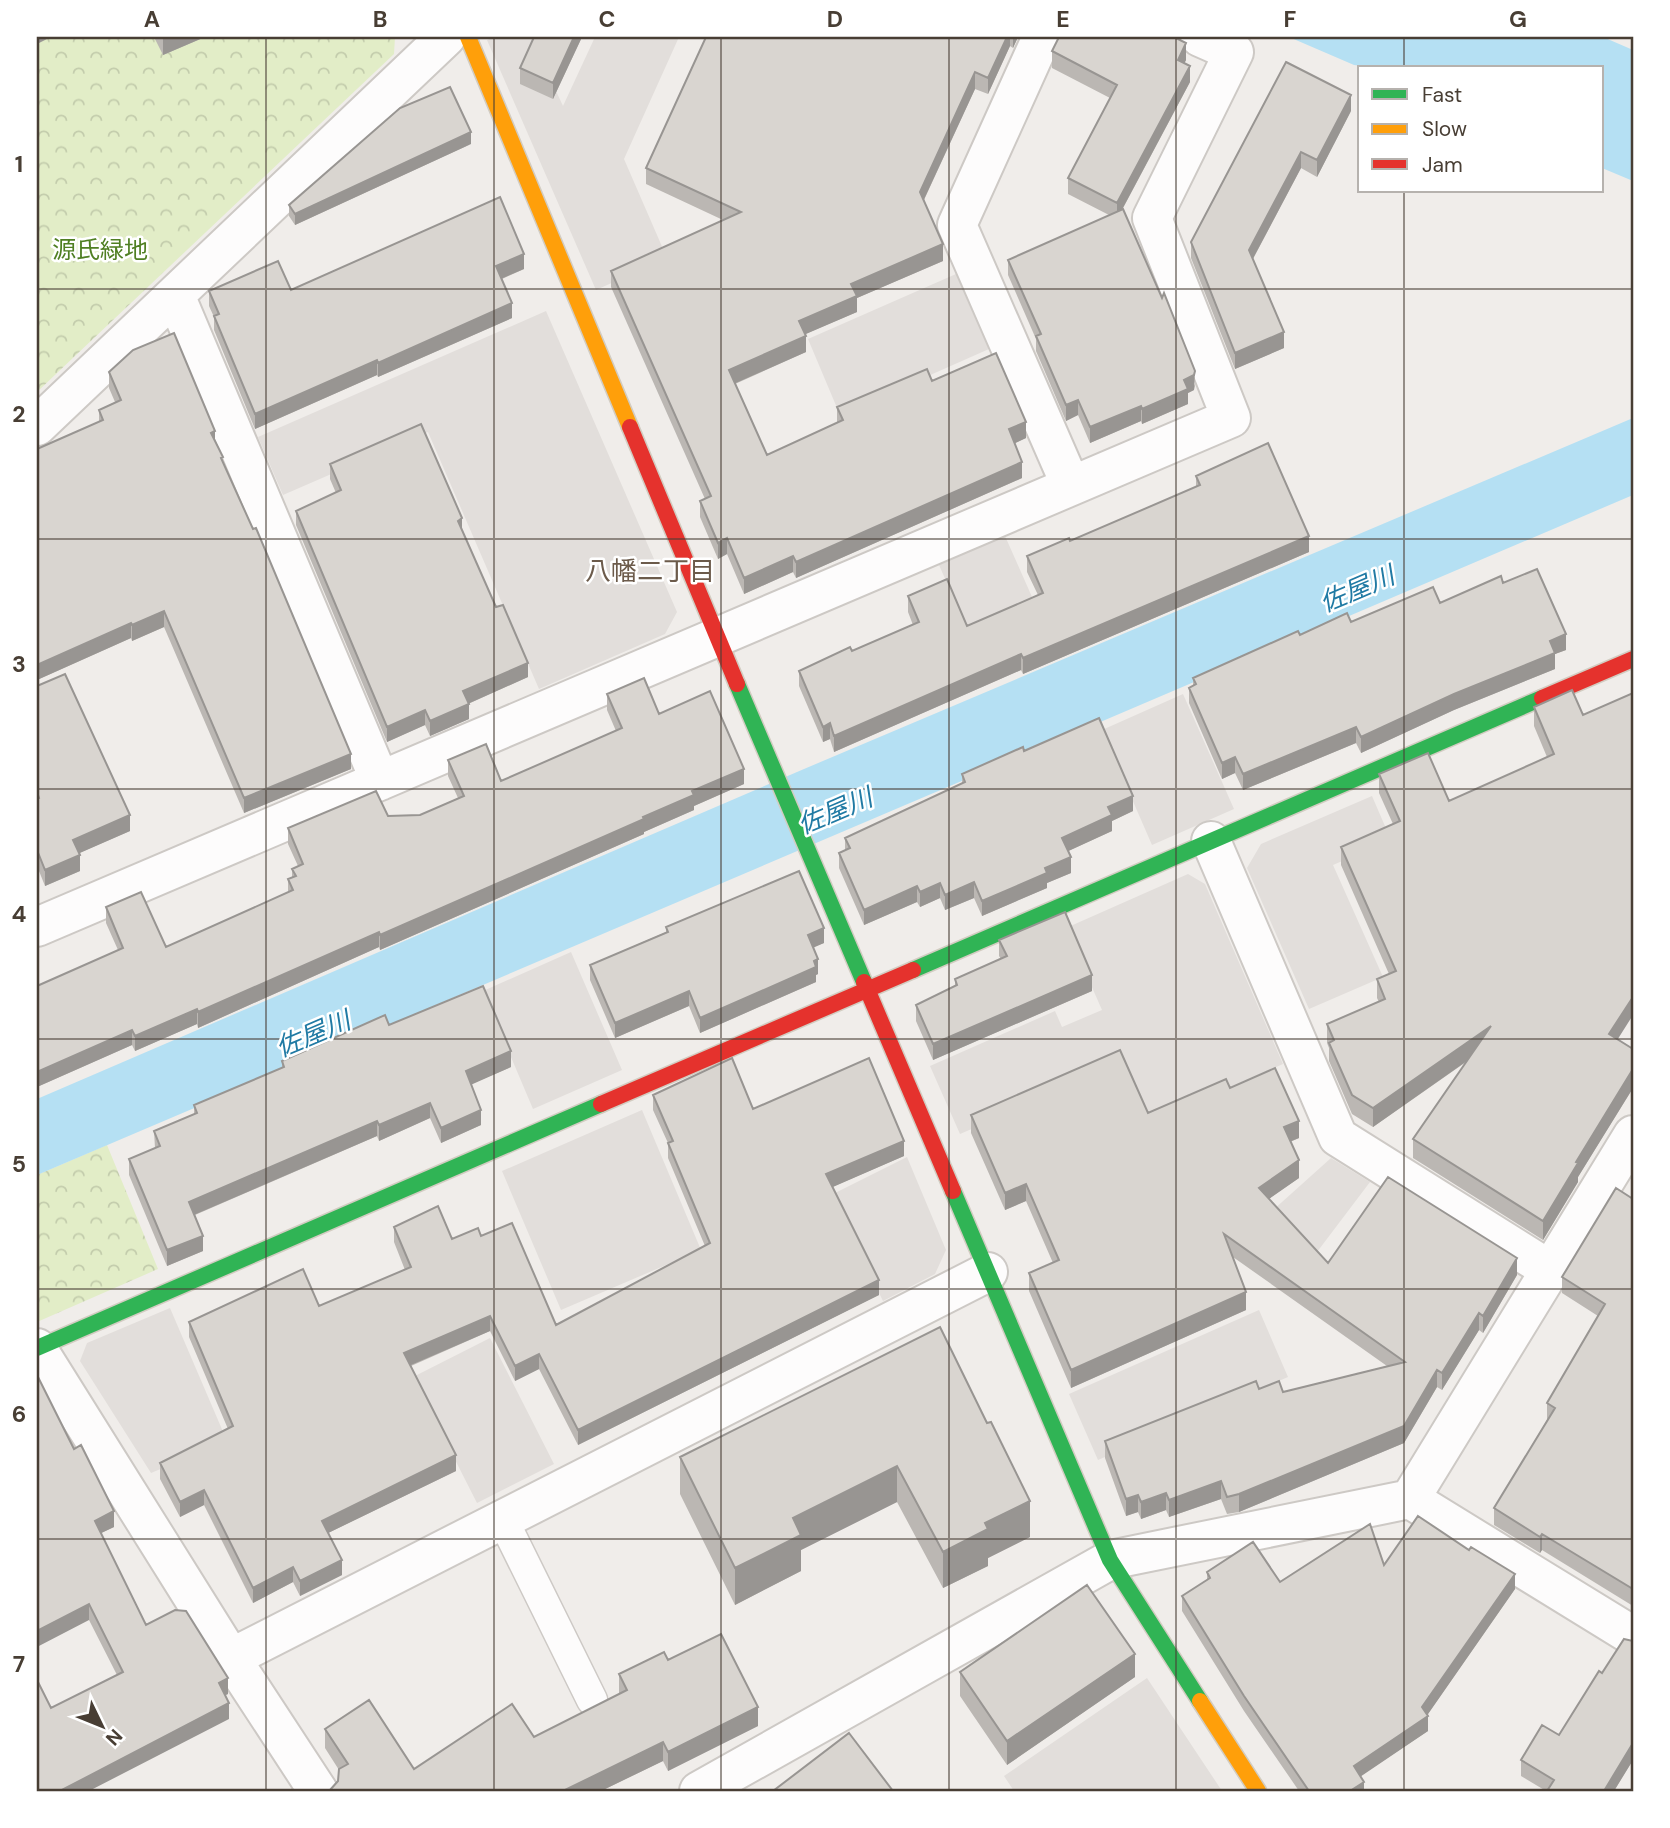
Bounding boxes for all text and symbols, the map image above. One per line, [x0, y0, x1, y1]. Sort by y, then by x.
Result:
text: A [144, 4, 160, 34]
text: B [373, 4, 387, 34]
text: C [599, 4, 615, 34]
text: D [827, 4, 843, 34]
text: E [1056, 4, 1070, 34]
text: F [1284, 4, 1297, 34]
text: G [1509, 4, 1527, 34]
legend [1358, 66, 1604, 192]
text: Fast [1422, 81, 1462, 109]
text: Slow [1422, 115, 1467, 143]
text: 1 [15, 149, 23, 179]
text: Jam [1422, 151, 1463, 179]
park label: 源氏緑地 [52, 234, 148, 265]
text: 2 [12, 399, 26, 429]
district label: 八幡二丁目 [585, 554, 715, 588]
water label: 佐屋川 [1314, 557, 1402, 620]
text: 3 [12, 649, 26, 679]
water label: 佐屋川 [792, 779, 880, 842]
text: 4 [12, 899, 27, 929]
water label: 佐屋川 [270, 1002, 358, 1065]
text: 5 [12, 1149, 26, 1179]
text: 6 [12, 1399, 26, 1429]
text: 7 [13, 1649, 25, 1679]
north arrow [66, 1692, 136, 1762]
text: N [100, 1724, 128, 1751]

